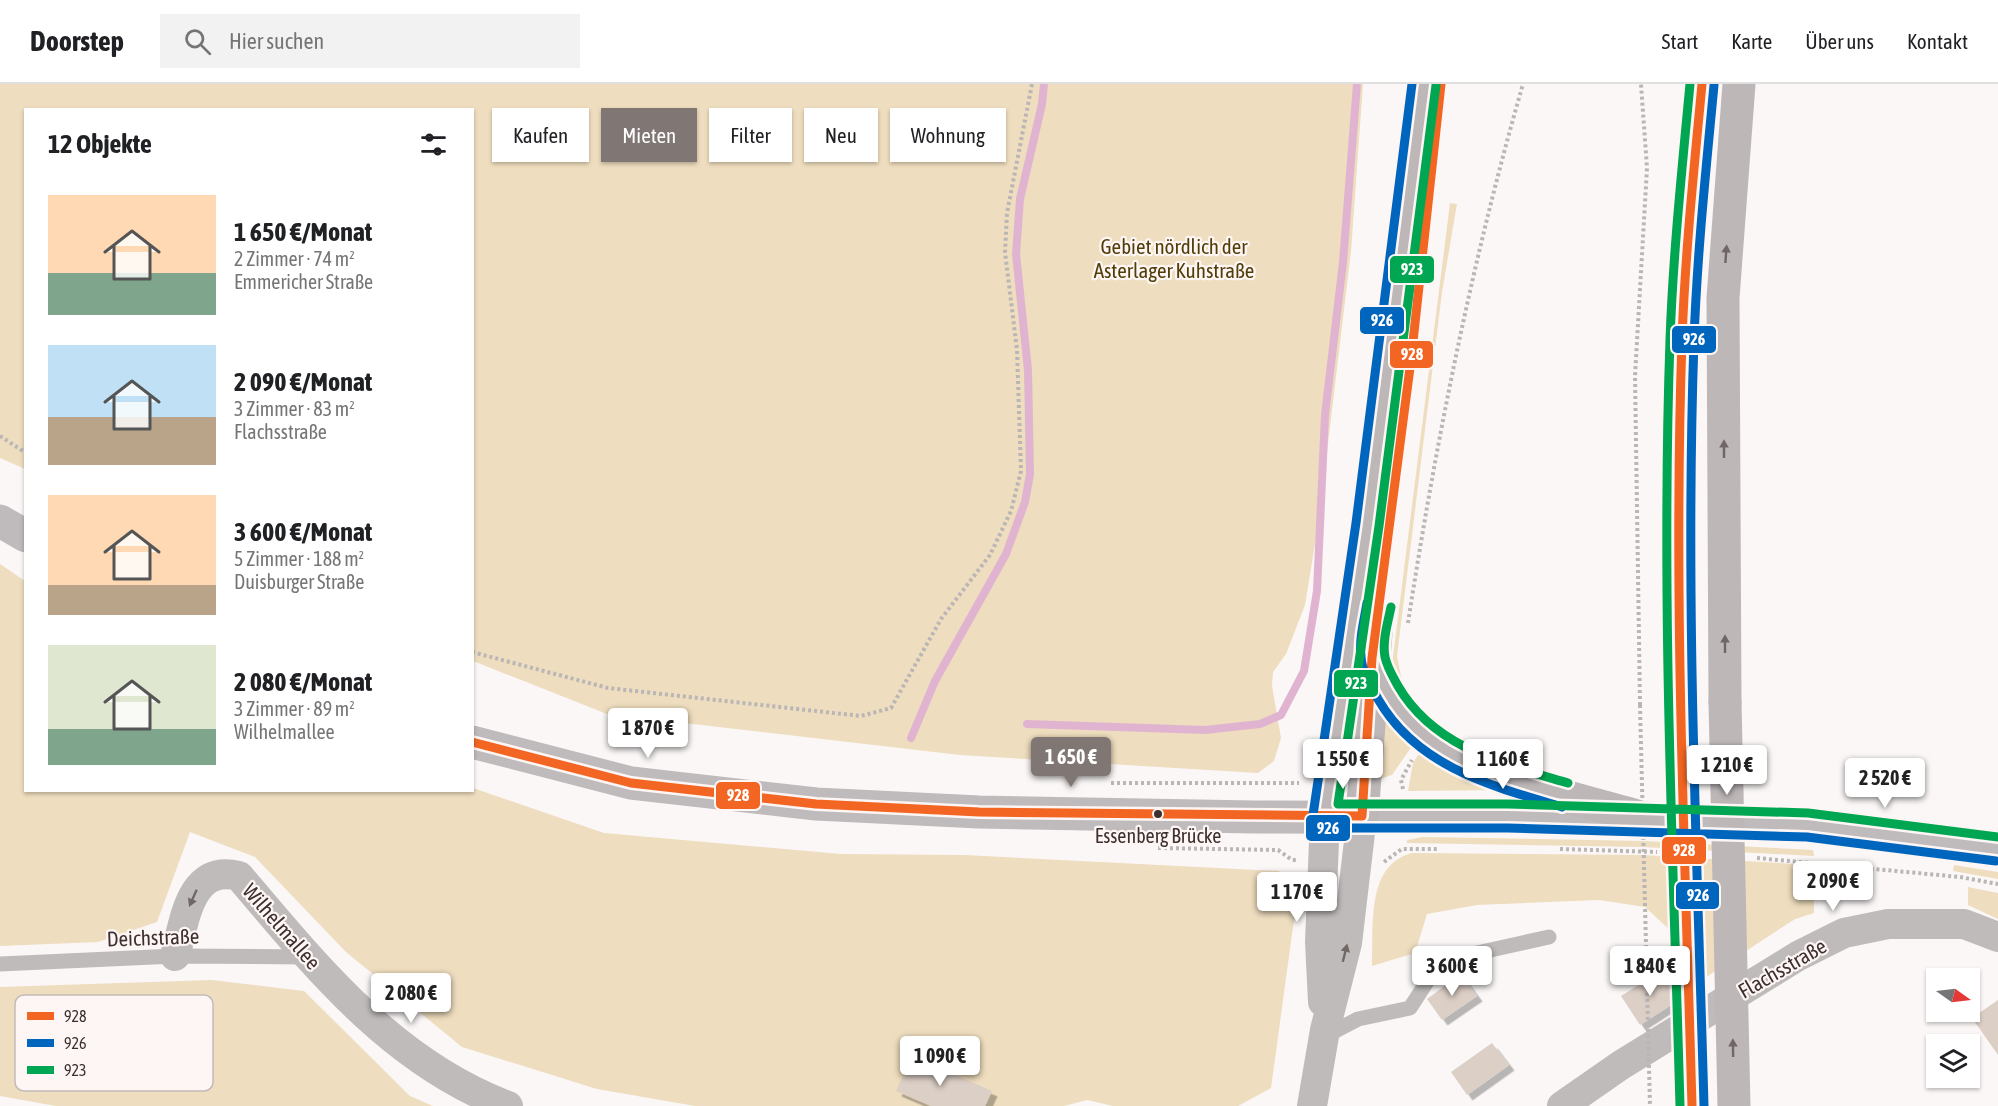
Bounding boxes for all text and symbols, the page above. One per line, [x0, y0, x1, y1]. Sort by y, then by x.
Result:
search box [160, 14, 580, 68]
text: Doorstep [30, 25, 124, 57]
icon: search [181, 25, 214, 58]
text: Hier suchen [229, 28, 324, 54]
text: Start [1662, 29, 1698, 53]
text: Karte [1731, 29, 1772, 53]
text: Über uns [1805, 29, 1874, 53]
text: Kontakt [1907, 29, 1968, 53]
chip: Kaufen [492, 108, 589, 162]
chip: Mieten [601, 108, 697, 162]
chip: Filter [709, 108, 792, 162]
chip: Neu [804, 108, 878, 162]
chip: Wohnung [890, 108, 1006, 162]
icon: filters [417, 128, 450, 161]
text: 12 Objekte [48, 129, 152, 159]
text: 1 650 €/Monat [234, 217, 372, 247]
icon: home [96, 219, 168, 291]
park label: Gebiet nördlich der Asterlager Kuhstraße [1094, 234, 1254, 282]
one-way arrow [1722, 244, 1731, 263]
text: 2 Zimmer · 74 m² [234, 247, 355, 270]
line badge: 923 [1389, 255, 1435, 284]
text: 923 [1401, 260, 1423, 278]
text: Emmericher Straße [234, 270, 373, 293]
line badge: 926 [1359, 306, 1405, 335]
text: 926 [1371, 311, 1394, 329]
line badge: 926 [1671, 325, 1717, 354]
text: 926 [1683, 330, 1706, 348]
line badge: 928 [1389, 340, 1434, 369]
text: 928 [1401, 345, 1424, 363]
text: 2 090 €/Monat [234, 367, 372, 397]
icon: home [96, 369, 168, 441]
text: 3 Zimmer · 83 m² [234, 397, 355, 420]
text: Flachsstraße [234, 420, 327, 443]
one-way arrow [1719, 439, 1729, 458]
text: 3 600 €/Monat [234, 517, 372, 547]
icon: home [96, 519, 168, 591]
text: 5 Zimmer · 188 m² [234, 547, 364, 570]
text: Duisburger Straße [234, 570, 364, 593]
one-way arrow [1720, 634, 1730, 653]
text: 2 080 €/Monat [234, 667, 372, 697]
icon: home [96, 669, 168, 741]
line badge: 923 [1333, 669, 1379, 698]
text: 923 [1345, 674, 1367, 692]
text: 3 Zimmer · 89 m² [234, 697, 355, 720]
pin: 1 870 € [593, 708, 703, 759]
text: 1 870 € [622, 716, 674, 739]
text: Wilhelmallee [234, 720, 335, 743]
pin: 1 650 € [1016, 737, 1126, 788]
pin: 1 550 € [1288, 739, 1398, 790]
pin: 1 160 € [1448, 739, 1558, 790]
text: 1 650 € [1045, 745, 1097, 768]
pin: 1 210 € [1672, 745, 1782, 796]
text: 1 550 € [1317, 747, 1369, 770]
text: 1 160 € [1477, 747, 1529, 770]
text: 1 210 € [1701, 753, 1753, 776]
pin: 2 520 € [1830, 758, 1940, 809]
text: 2 520 € [1859, 766, 1911, 789]
line badge: 928 [715, 781, 761, 810]
text: 928 [727, 786, 750, 804]
marker: Essenberg Brücke [1152, 808, 1164, 820]
line badge: 926 [1305, 814, 1351, 842]
text: 926 [1317, 819, 1340, 837]
place label: Essenberg Brücke [1095, 824, 1221, 847]
line badge: 928 [1661, 836, 1707, 865]
text: 928 [1673, 841, 1696, 859]
pin: 2 090 € [1778, 861, 1888, 912]
text: 2 090 € [1807, 869, 1859, 892]
pin: 1 170 € [1242, 872, 1352, 923]
street label: Wilhelmallee [238, 878, 326, 974]
text: 1 170 € [1271, 880, 1323, 903]
line badge: 926 [1675, 881, 1720, 910]
text: 926 [1687, 886, 1710, 904]
one-way arrow [189, 889, 198, 906]
street label: Deichstraße [106, 923, 200, 951]
street label: Flachsstraße [1734, 933, 1830, 1003]
one-way arrow [1340, 944, 1350, 962]
pin: 3 600 € [1397, 946, 1507, 997]
pin: 1 840 € [1595, 946, 1705, 997]
text: 3 600 € [1426, 954, 1478, 977]
text: 1 840 € [1624, 954, 1676, 977]
north arrow [1926, 968, 1980, 1022]
map controls [1926, 968, 1980, 1088]
pin: 2 080 € [356, 973, 466, 1024]
text: 2 080 € [385, 981, 437, 1004]
legend [15, 995, 213, 1091]
text: 928 [64, 1007, 87, 1025]
text: 926 [64, 1034, 87, 1052]
button: layers [1926, 1034, 1980, 1088]
pin: 1 090 € [885, 1036, 995, 1087]
one-way arrow [1728, 1038, 1738, 1057]
text: 1 090 € [914, 1044, 966, 1067]
text: 923 [64, 1061, 87, 1079]

